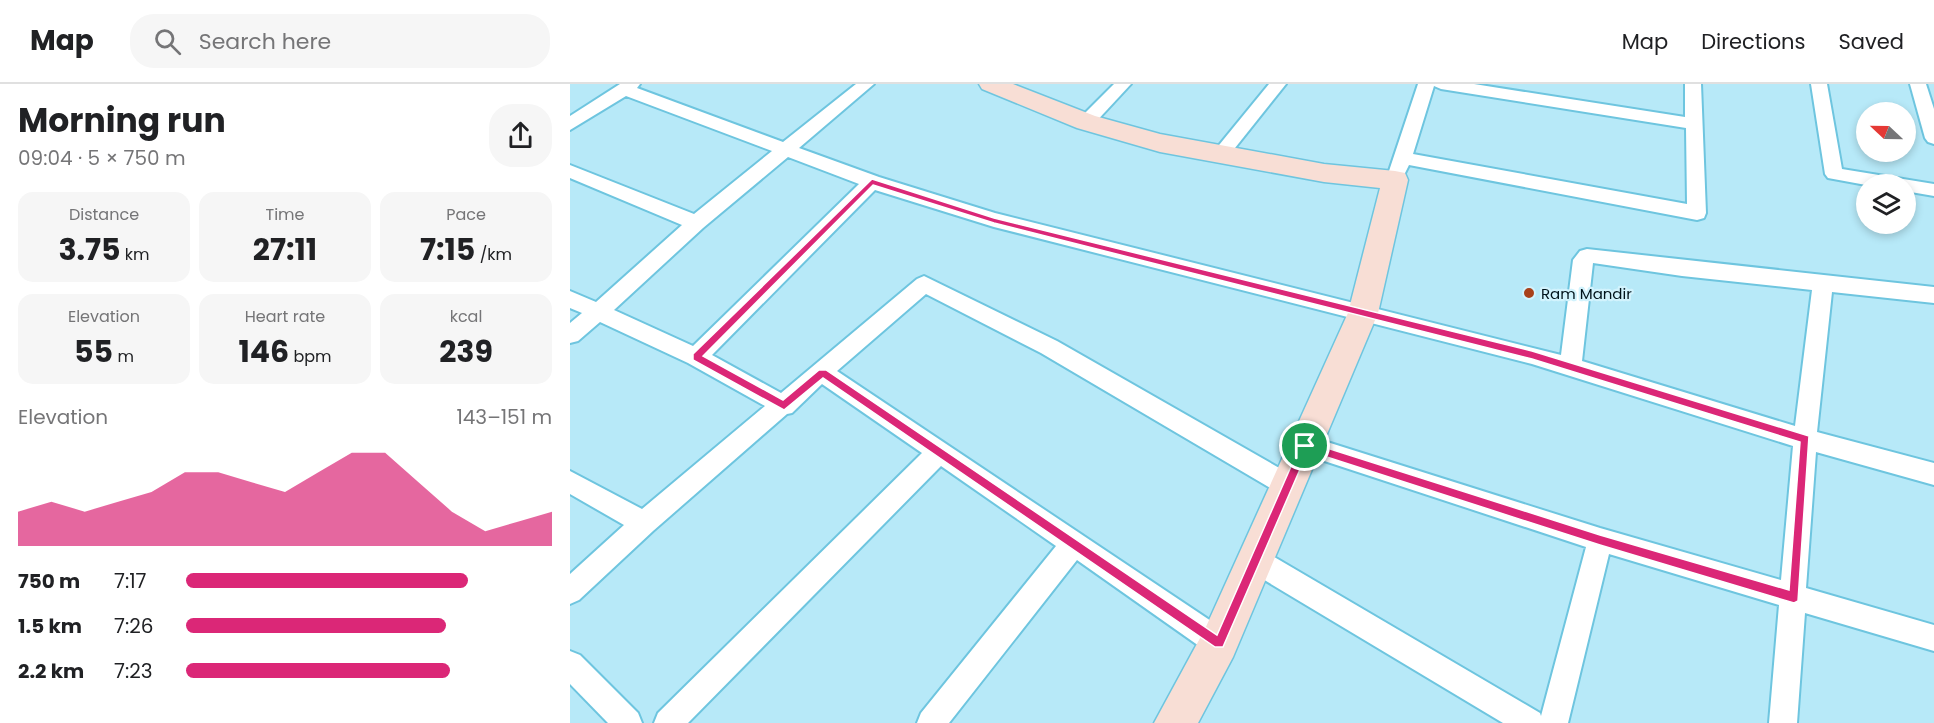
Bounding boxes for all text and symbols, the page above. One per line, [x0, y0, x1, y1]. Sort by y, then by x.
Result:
search box [130, 14, 550, 68]
text: Map [30, 21, 94, 60]
icon: search [151, 25, 184, 58]
text: Search here [199, 26, 331, 57]
text: Map [1622, 27, 1668, 56]
text: Directions [1701, 27, 1805, 56]
text: Saved [1838, 27, 1904, 56]
text: Morning run [18, 97, 226, 144]
north arrow [1856, 102, 1916, 162]
map controls [1856, 102, 1916, 234]
button: share [489, 104, 552, 167]
text: 09:04 · 5 × 750 m [18, 144, 186, 172]
button: layers [1856, 174, 1916, 234]
text: Distance [69, 203, 139, 226]
text: Time [266, 203, 305, 226]
text: Pace [446, 203, 486, 226]
text: 3.75 [58, 228, 121, 271]
text: 27:11 [253, 228, 317, 271]
text: 7:15 [420, 228, 475, 271]
text: km [121, 243, 150, 266]
text: /km [475, 243, 512, 266]
place label: Ram Mandir [1541, 283, 1632, 304]
marker: Ram Mandir [1522, 286, 1536, 300]
text: Elevation [68, 305, 140, 328]
text: Heart rate [245, 305, 325, 328]
text: kcal [450, 305, 482, 328]
text: 55 [74, 330, 113, 373]
text: 146 [238, 330, 289, 373]
text: 239 [439, 330, 493, 373]
text: m [113, 345, 134, 368]
text: bpm [289, 345, 332, 368]
text: Elevation [18, 403, 108, 431]
text: 143–151 m [456, 403, 552, 431]
pin [1279, 420, 1330, 471]
icon: arrive [1288, 429, 1321, 462]
text: 750 m [18, 567, 80, 595]
text: 7:17 [114, 567, 147, 595]
text: 1.5 km [18, 612, 82, 640]
text: 7:26 [114, 612, 153, 640]
text: 2.2 km [18, 657, 84, 685]
text: 7:23 [114, 657, 152, 685]

